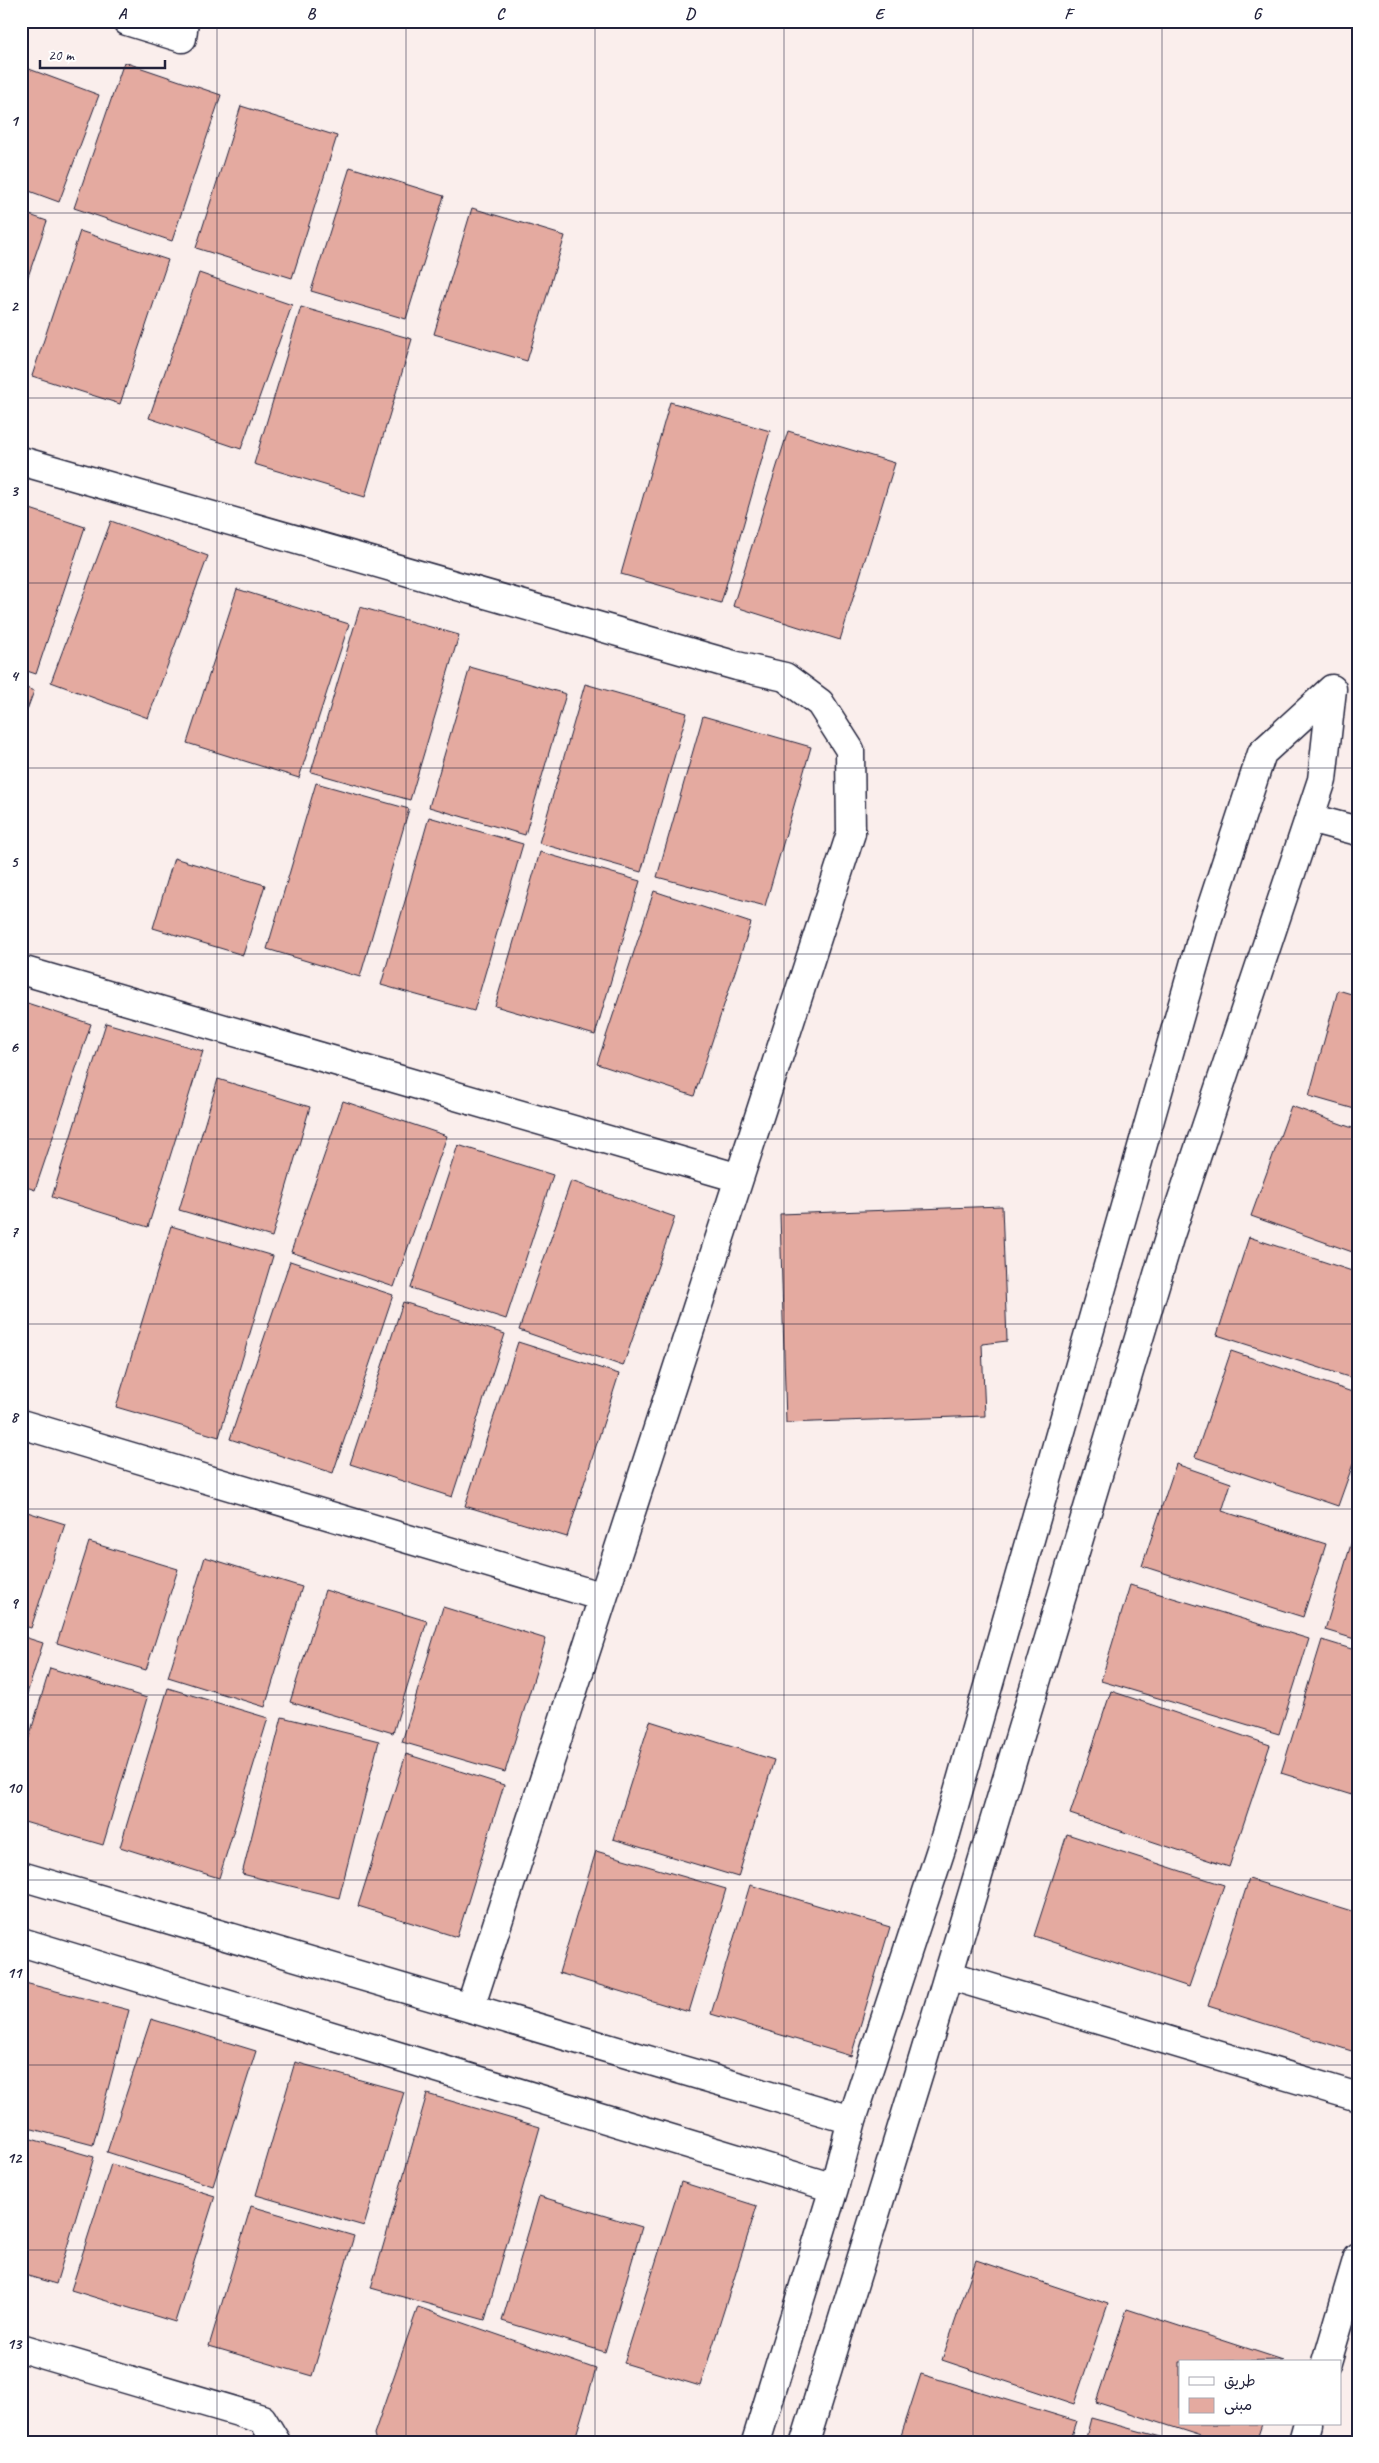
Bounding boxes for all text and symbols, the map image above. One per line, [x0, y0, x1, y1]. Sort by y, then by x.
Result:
text: A [118, 4, 128, 24]
text: B [307, 4, 317, 24]
text: C [496, 4, 506, 24]
text: D [685, 4, 696, 24]
text: E [875, 4, 886, 24]
text: F [1064, 4, 1075, 24]
text: G [1253, 4, 1263, 24]
scale bar [40, 38, 165, 70]
text: 20 m [48, 46, 75, 65]
text: 1 [10, 111, 19, 131]
text: 2 [10, 296, 19, 316]
text: 3 [10, 481, 19, 501]
text: 4 [10, 666, 19, 686]
text: 5 [11, 852, 20, 872]
text: 6 [10, 1037, 19, 1057]
text: 7 [10, 1222, 19, 1242]
text: 8 [10, 1407, 19, 1427]
text: 9 [10, 1593, 19, 1613]
text: 10 [7, 1778, 23, 1798]
text: 11 [7, 1963, 23, 1983]
text: 12 [7, 2148, 23, 2168]
text: 13 [7, 2334, 23, 2354]
legend [1179, 2360, 1342, 2426]
text: طريق [1224, 2372, 1256, 2391]
text: مبنى [1224, 2396, 1252, 2415]

